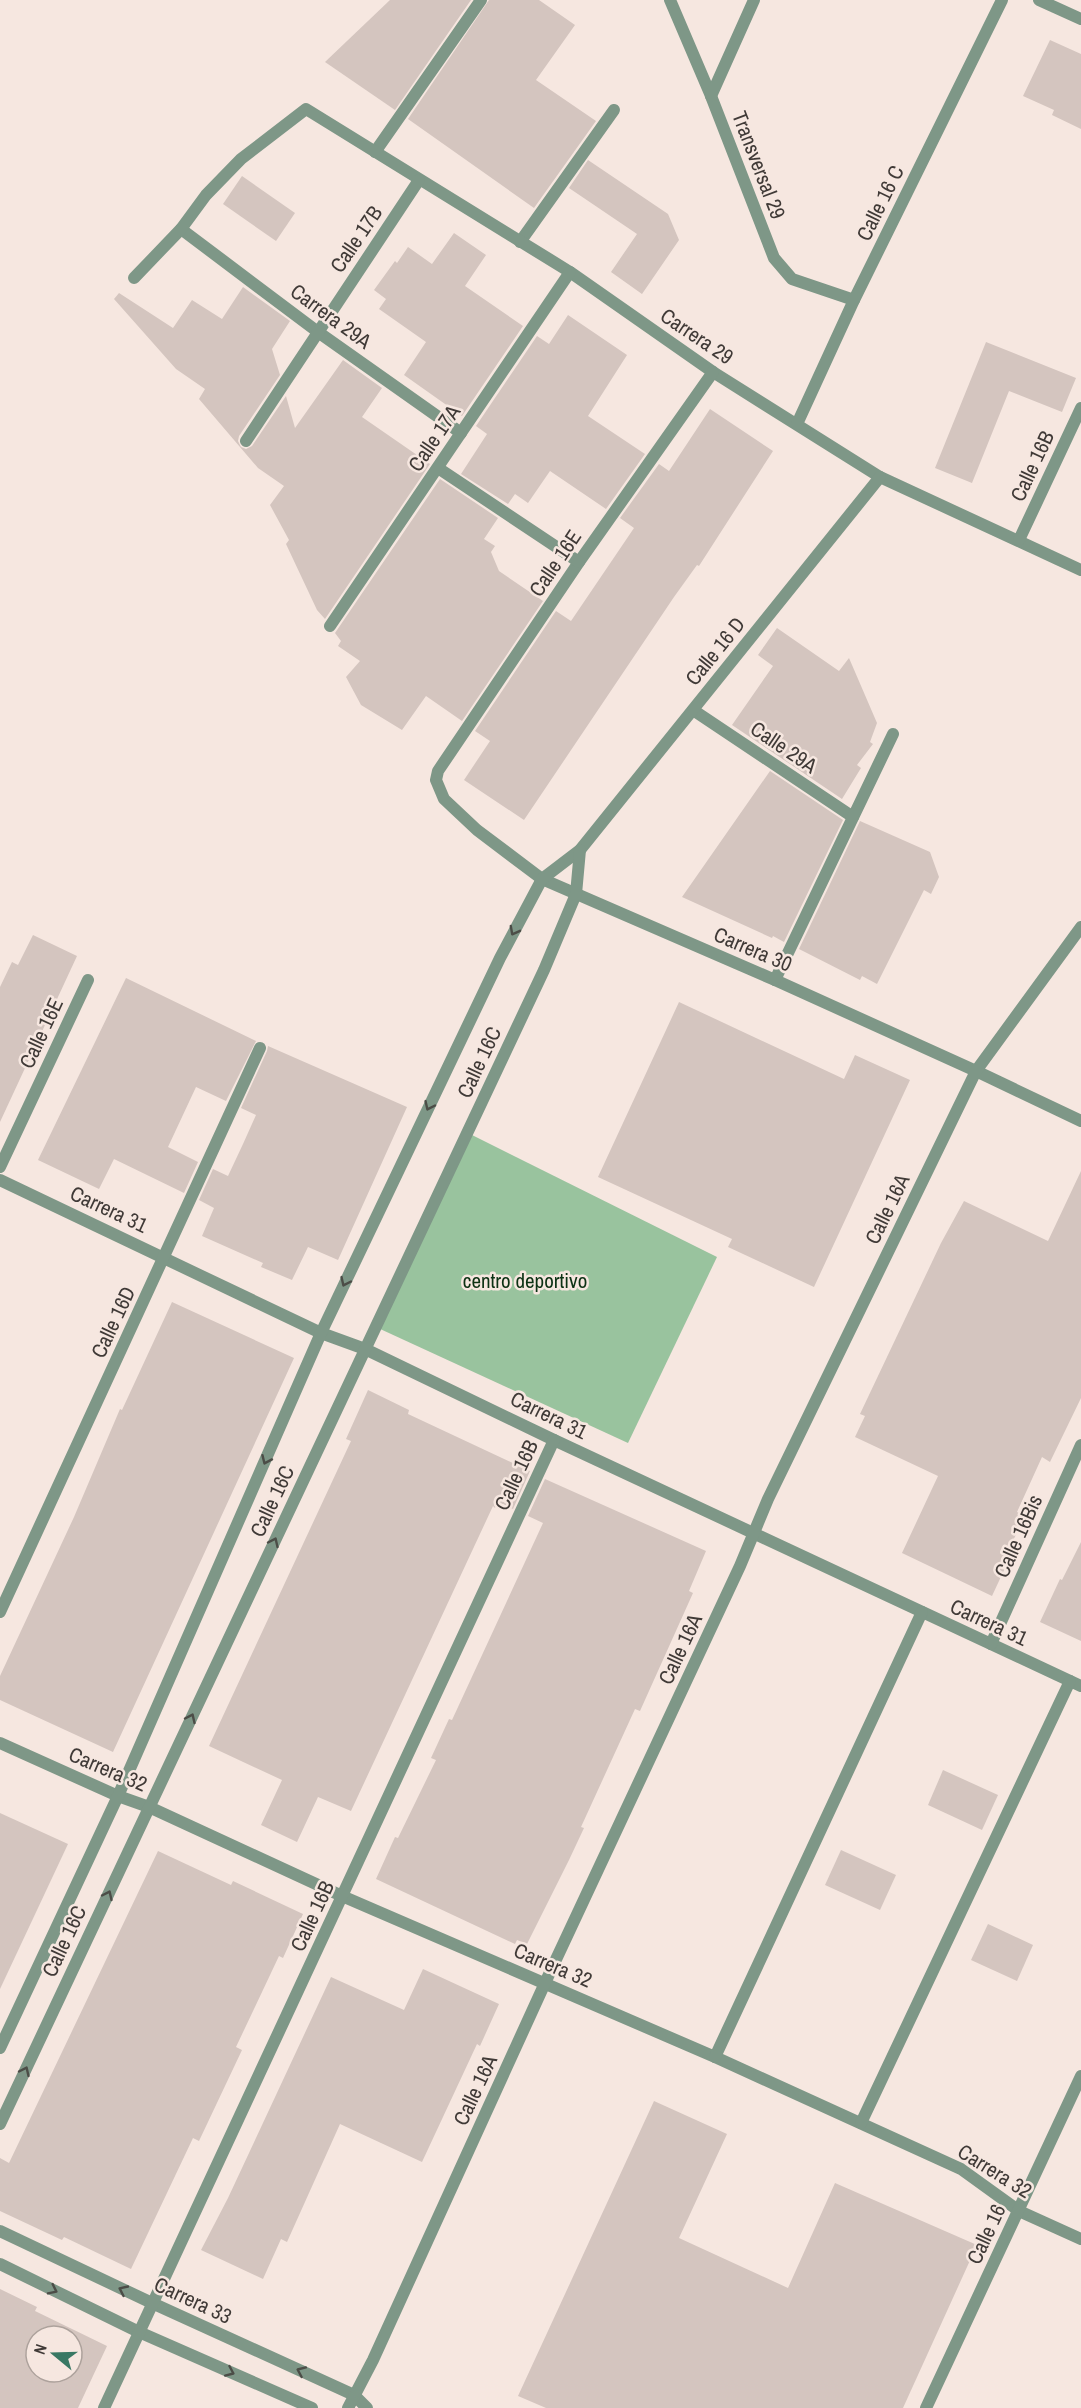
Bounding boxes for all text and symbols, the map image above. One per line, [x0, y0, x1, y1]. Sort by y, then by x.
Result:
street label: Transversal 29 [725, 107, 793, 223]
street label: Calle 16 C [849, 161, 911, 245]
street label: Calle 17B [323, 200, 389, 278]
street label: Carrera 29A [285, 277, 378, 356]
street label: Carrera 29 [655, 301, 739, 371]
street label: Calle 17A [401, 399, 467, 477]
street label: Calle 16B [1003, 426, 1061, 506]
street label: Calle 16E [522, 524, 588, 602]
street label: Calle 16 D [678, 611, 752, 691]
street label: Calle 29A [745, 714, 823, 780]
street label: Carrera 30 [709, 920, 797, 978]
one-way arrow [510, 924, 521, 935]
street label: Calle 16E [12, 993, 70, 1073]
street label: Calle 16C [450, 1022, 508, 1102]
one-way arrow [425, 1100, 437, 1111]
street label: Calle 16A [858, 1169, 917, 1249]
street label: Carrera 31 [66, 1178, 153, 1240]
park label: centro deportivo [463, 1266, 587, 1295]
one-way arrow [341, 1276, 353, 1287]
street label: Calle 16D [84, 1282, 142, 1362]
street label: Carrera 31 [506, 1384, 593, 1446]
street label: Calle 16B [487, 1435, 545, 1515]
one-way arrow [261, 1454, 273, 1465]
street label: Calle 16C [243, 1461, 301, 1541]
street label: Calle 16Bis [987, 1490, 1049, 1582]
one-way arrow [266, 1538, 278, 1549]
street label: Carrera 31 [946, 1591, 1033, 1653]
street label: Calle 16A [651, 1609, 709, 1689]
one-way arrow [183, 1714, 195, 1725]
street label: Carrera 32 [64, 1740, 152, 1798]
street label: Calle 16B [283, 1876, 341, 1956]
one-way arrow [100, 1890, 112, 1901]
street label: Calle 16C [35, 1901, 93, 1981]
street label: Carrera 32 [509, 1936, 597, 1994]
street label: Calle 16A [446, 2050, 504, 2130]
one-way arrow [17, 2067, 29, 2078]
street label: Carrera 32 [952, 2137, 1038, 2205]
street label: Calle 16 [960, 2199, 1012, 2269]
street label: Carrera 33 [150, 2269, 236, 2331]
one-way arrow [46, 2282, 57, 2294]
one-way arrow [119, 2285, 130, 2297]
north arrow [24, 2324, 84, 2384]
text: N [28, 2341, 52, 2357]
one-way arrow [223, 2364, 234, 2376]
one-way arrow [296, 2366, 307, 2378]

